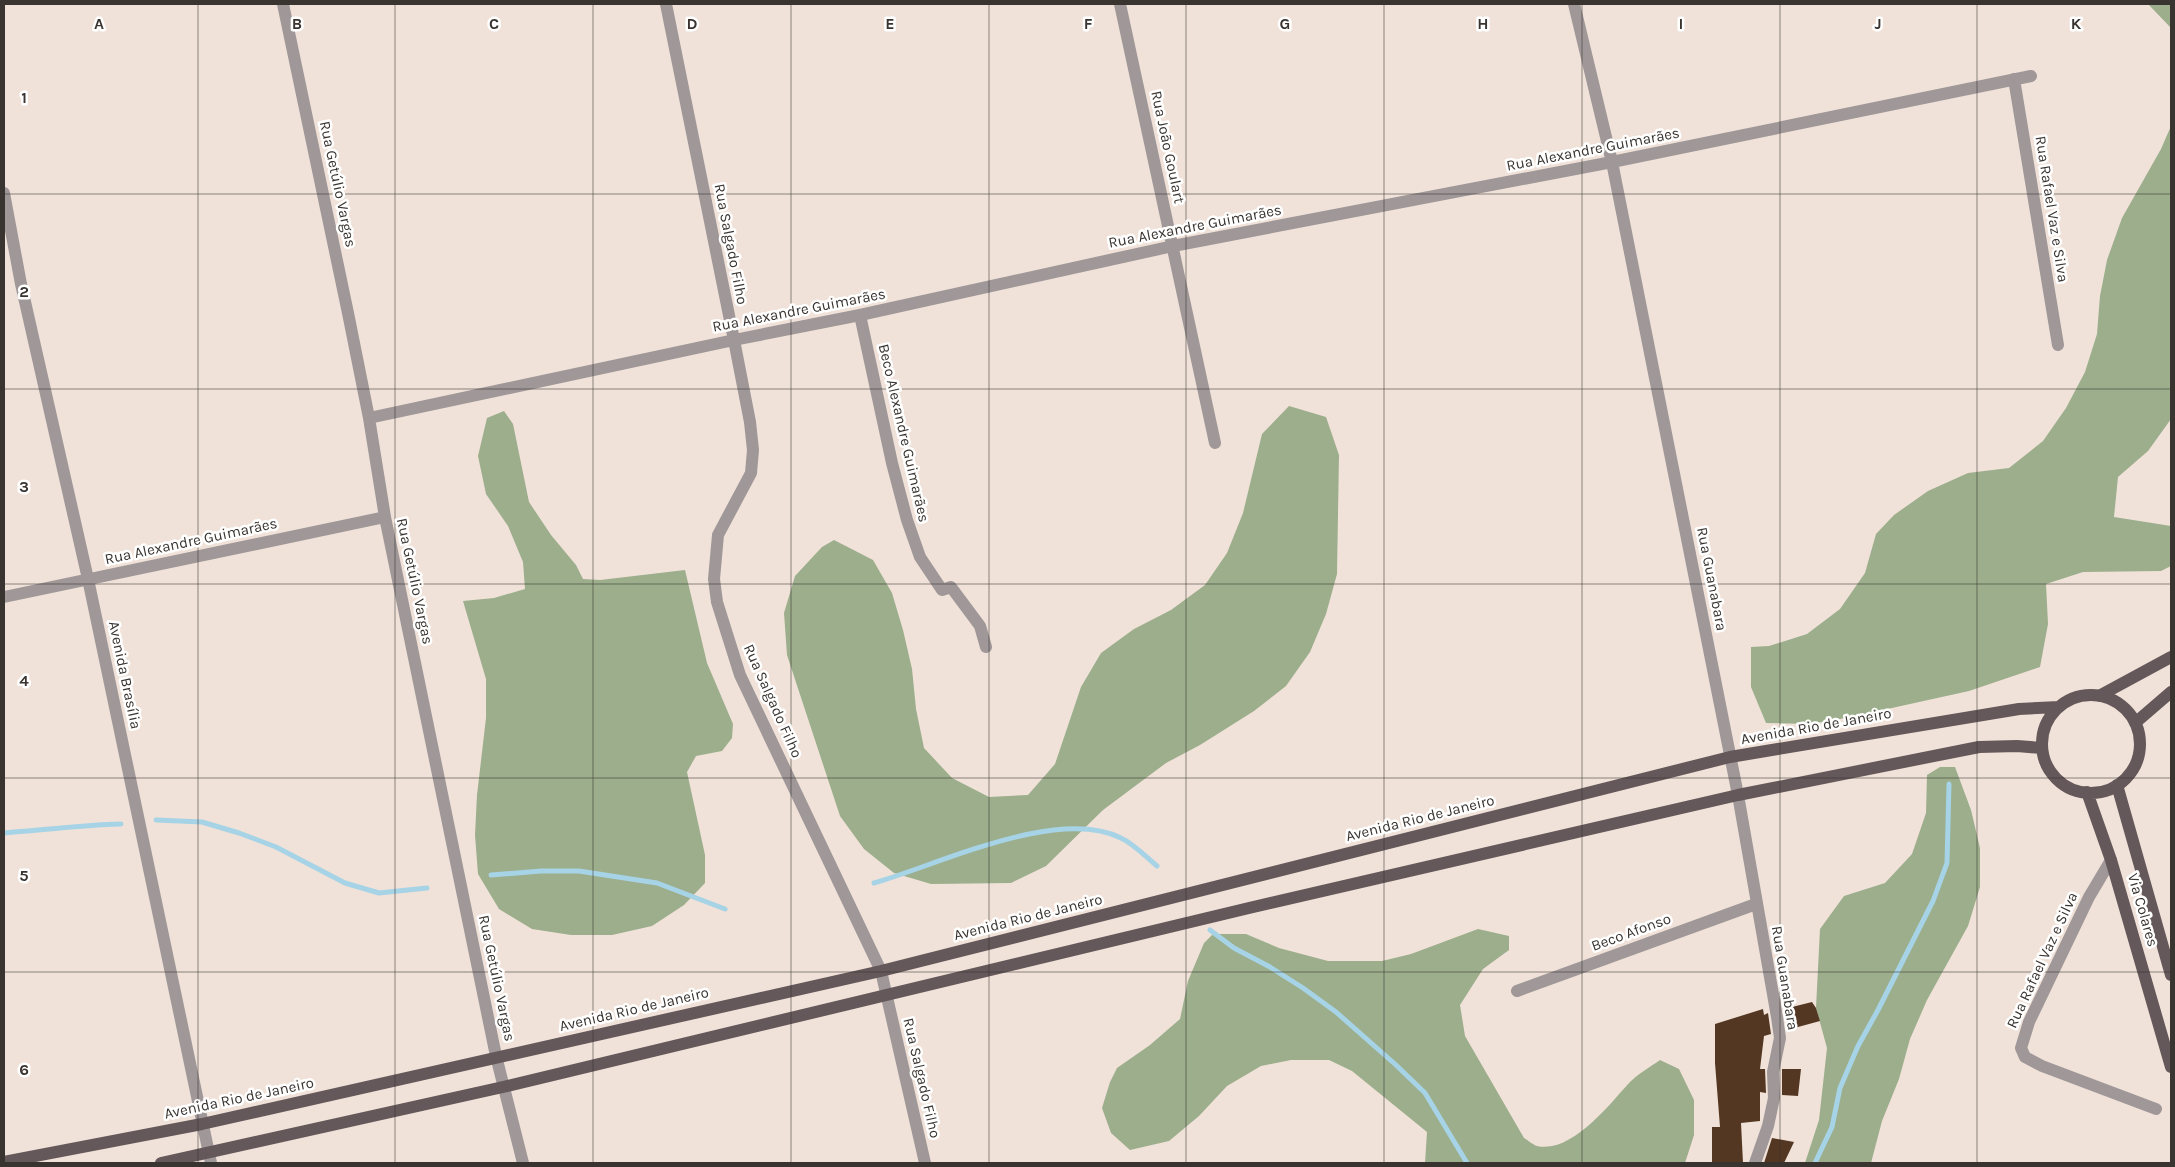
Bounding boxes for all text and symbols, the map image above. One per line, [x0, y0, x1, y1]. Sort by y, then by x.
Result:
text: A [94, 14, 104, 33]
text: B [292, 14, 302, 33]
text: C [489, 14, 499, 33]
text: D [687, 14, 698, 33]
text: E [885, 14, 895, 33]
text: F [1084, 14, 1093, 33]
text: G [1280, 14, 1290, 33]
text: H [1477, 14, 1489, 33]
text: I [1679, 14, 1683, 33]
text: J [1874, 14, 1882, 33]
text: K [2071, 14, 2082, 33]
text: 1 [21, 88, 27, 107]
street label: Rua João Goulart [1147, 89, 1189, 205]
street label: Rua Getúlio Vargas [316, 119, 360, 249]
street label: Rua Alexandre Guimarães [1505, 123, 1681, 175]
street label: Rua Rafael Vaz e Silva [2032, 134, 2072, 284]
street label: Rua Salgado Filho [710, 182, 752, 306]
street label: Rua Alexandre Guimarães [1107, 200, 1283, 252]
text: 2 [19, 282, 29, 301]
street label: Rua Alexandre Guimarães [711, 284, 887, 336]
street label: Beco Alexandre Guimarães [875, 342, 933, 524]
text: 3 [19, 477, 29, 496]
street label: Rua Alexandre Guimarães [103, 514, 279, 568]
street label: Rua Getúlio Vargas [393, 516, 437, 646]
street label: Rua Guanabara [1693, 526, 1731, 632]
street label: Avenida Brasília [105, 619, 145, 731]
street label: Rua Salgado Filho [740, 641, 806, 761]
text: 4 [19, 671, 29, 690]
street label: Avenida Rio de Janeiro [1739, 704, 1893, 748]
street label: Avenida Rio de Janeiro [1344, 791, 1496, 845]
text: 5 [19, 866, 29, 885]
street label: Via Colares [2124, 871, 2162, 949]
street label: Rua Rafael Vaz e Silva [2003, 889, 2081, 1031]
street label: Avenida Rio de Janeiro [952, 890, 1104, 944]
street label: Beco Afonso [1589, 909, 1673, 955]
street label: Rua Getúlio Vargas [475, 913, 519, 1043]
street label: Rua Guanabara [1768, 925, 1802, 1031]
street label: Avenida Rio de Janeiro [558, 983, 710, 1035]
street label: Rua Salgado Filho [899, 1016, 945, 1140]
text: 6 [19, 1060, 29, 1079]
street label: Avenida Rio de Janeiro [163, 1073, 315, 1123]

